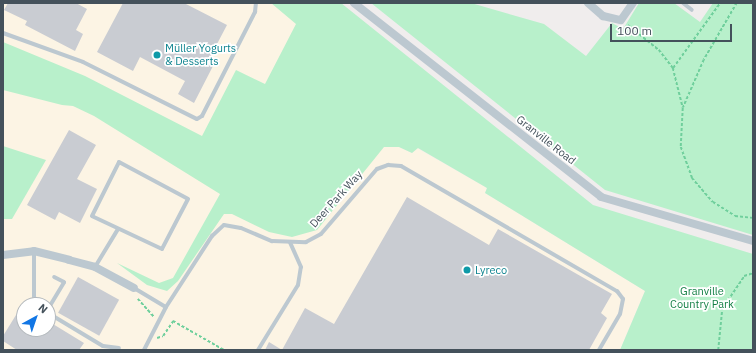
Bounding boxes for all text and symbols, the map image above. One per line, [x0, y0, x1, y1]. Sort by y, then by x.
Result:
scale bar [612, 16, 734, 42]
text: 100 m [617, 23, 652, 38]
place label: Müller Yogurts & Desserts [165, 42, 236, 68]
marker: Müller Yogurts & Desserts [152, 50, 162, 60]
street label: Granville Road [514, 113, 578, 167]
street label: Deer Park Way [307, 168, 365, 230]
place label: Lyreco [475, 263, 507, 277]
marker: Lyreco [462, 265, 472, 275]
park label: Granville Country Park [670, 285, 734, 311]
north arrow [16, 297, 56, 337]
text: N [36, 301, 51, 316]

